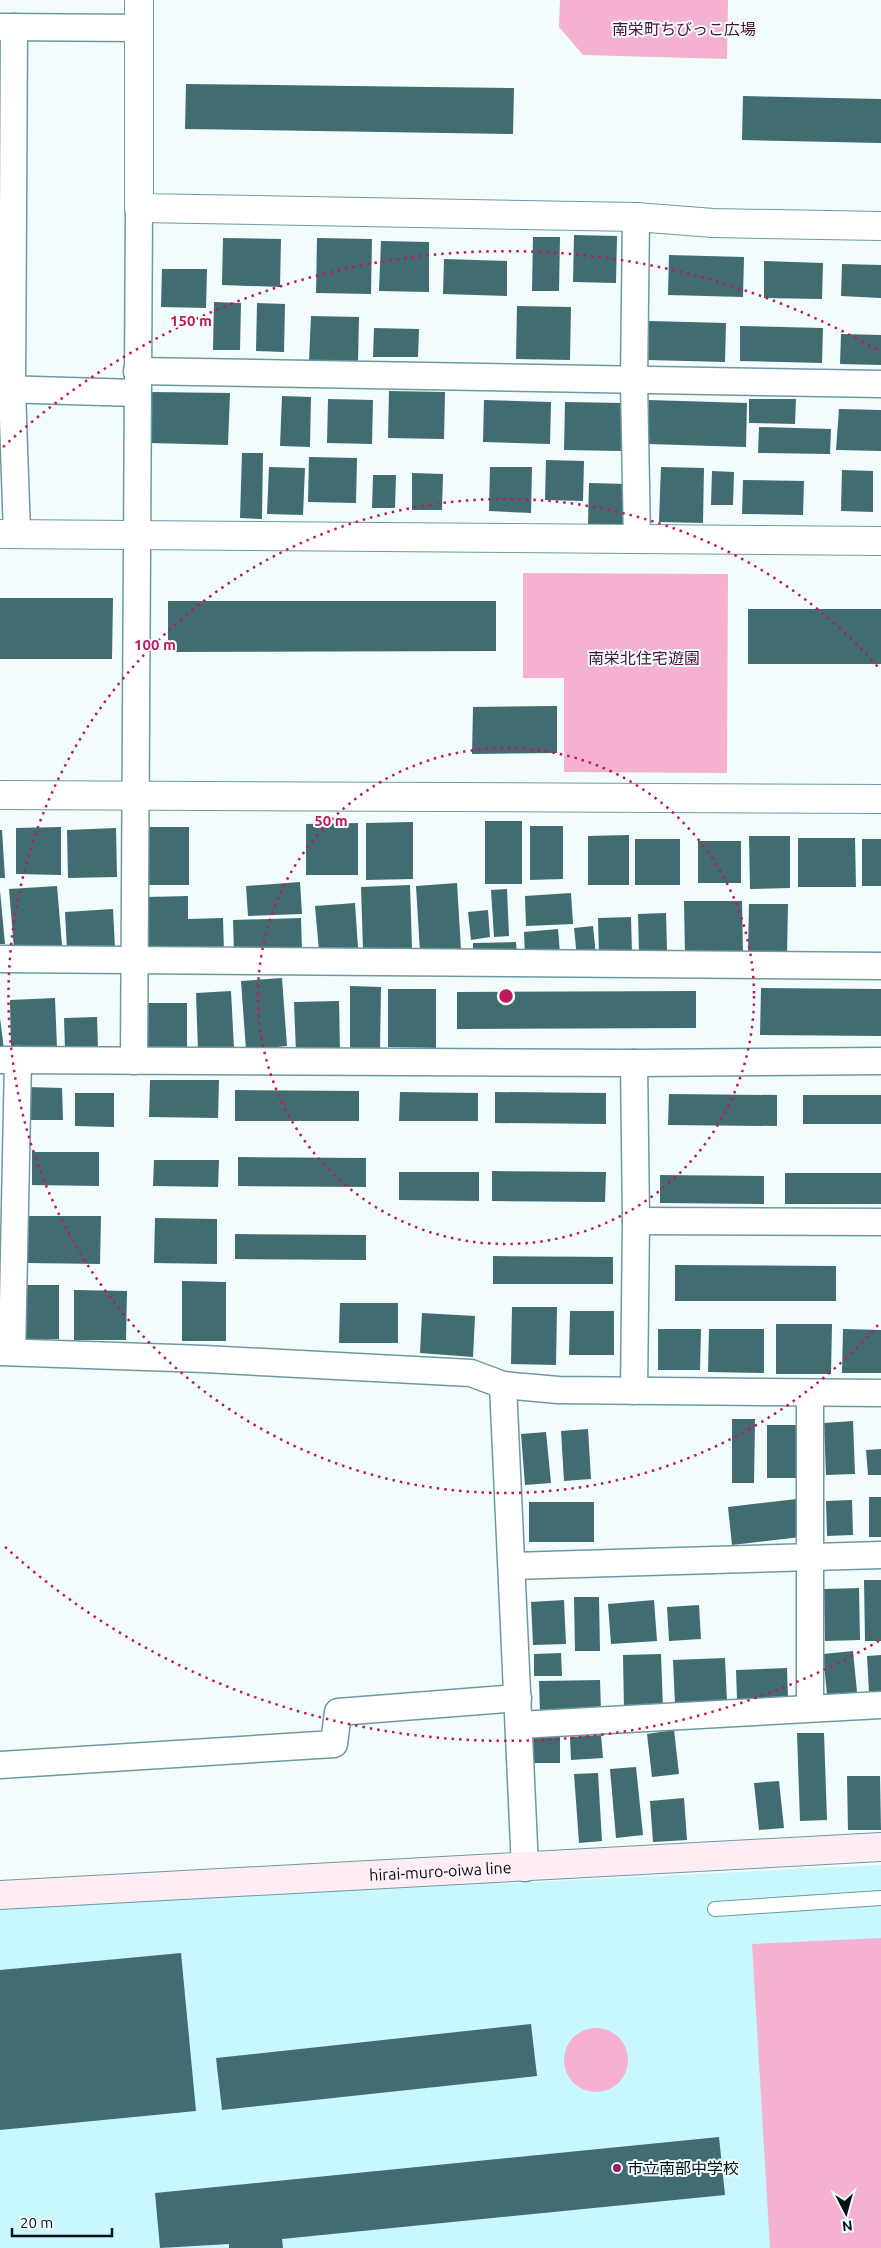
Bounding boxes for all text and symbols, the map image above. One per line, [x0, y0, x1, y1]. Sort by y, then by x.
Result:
park label: 南栄町ちびっこ広場 [612, 20, 756, 38]
text: 150 m [170, 312, 212, 329]
text: 100 m [134, 636, 176, 653]
park label: 南栄北住宅遊園 [588, 649, 700, 667]
text: 50 m [314, 812, 348, 829]
centre of rings [497, 987, 515, 1005]
street label: hirai-muro-oiwa line [369, 1858, 512, 1884]
place label: 市立南部中学校 [627, 2159, 739, 2177]
marker: 市立南部中学校 [611, 2162, 623, 2174]
north arrow [821, 2188, 871, 2238]
scale bar [12, 2206, 112, 2238]
text: 20 m [20, 2214, 53, 2231]
text: N [841, 2217, 853, 2234]

